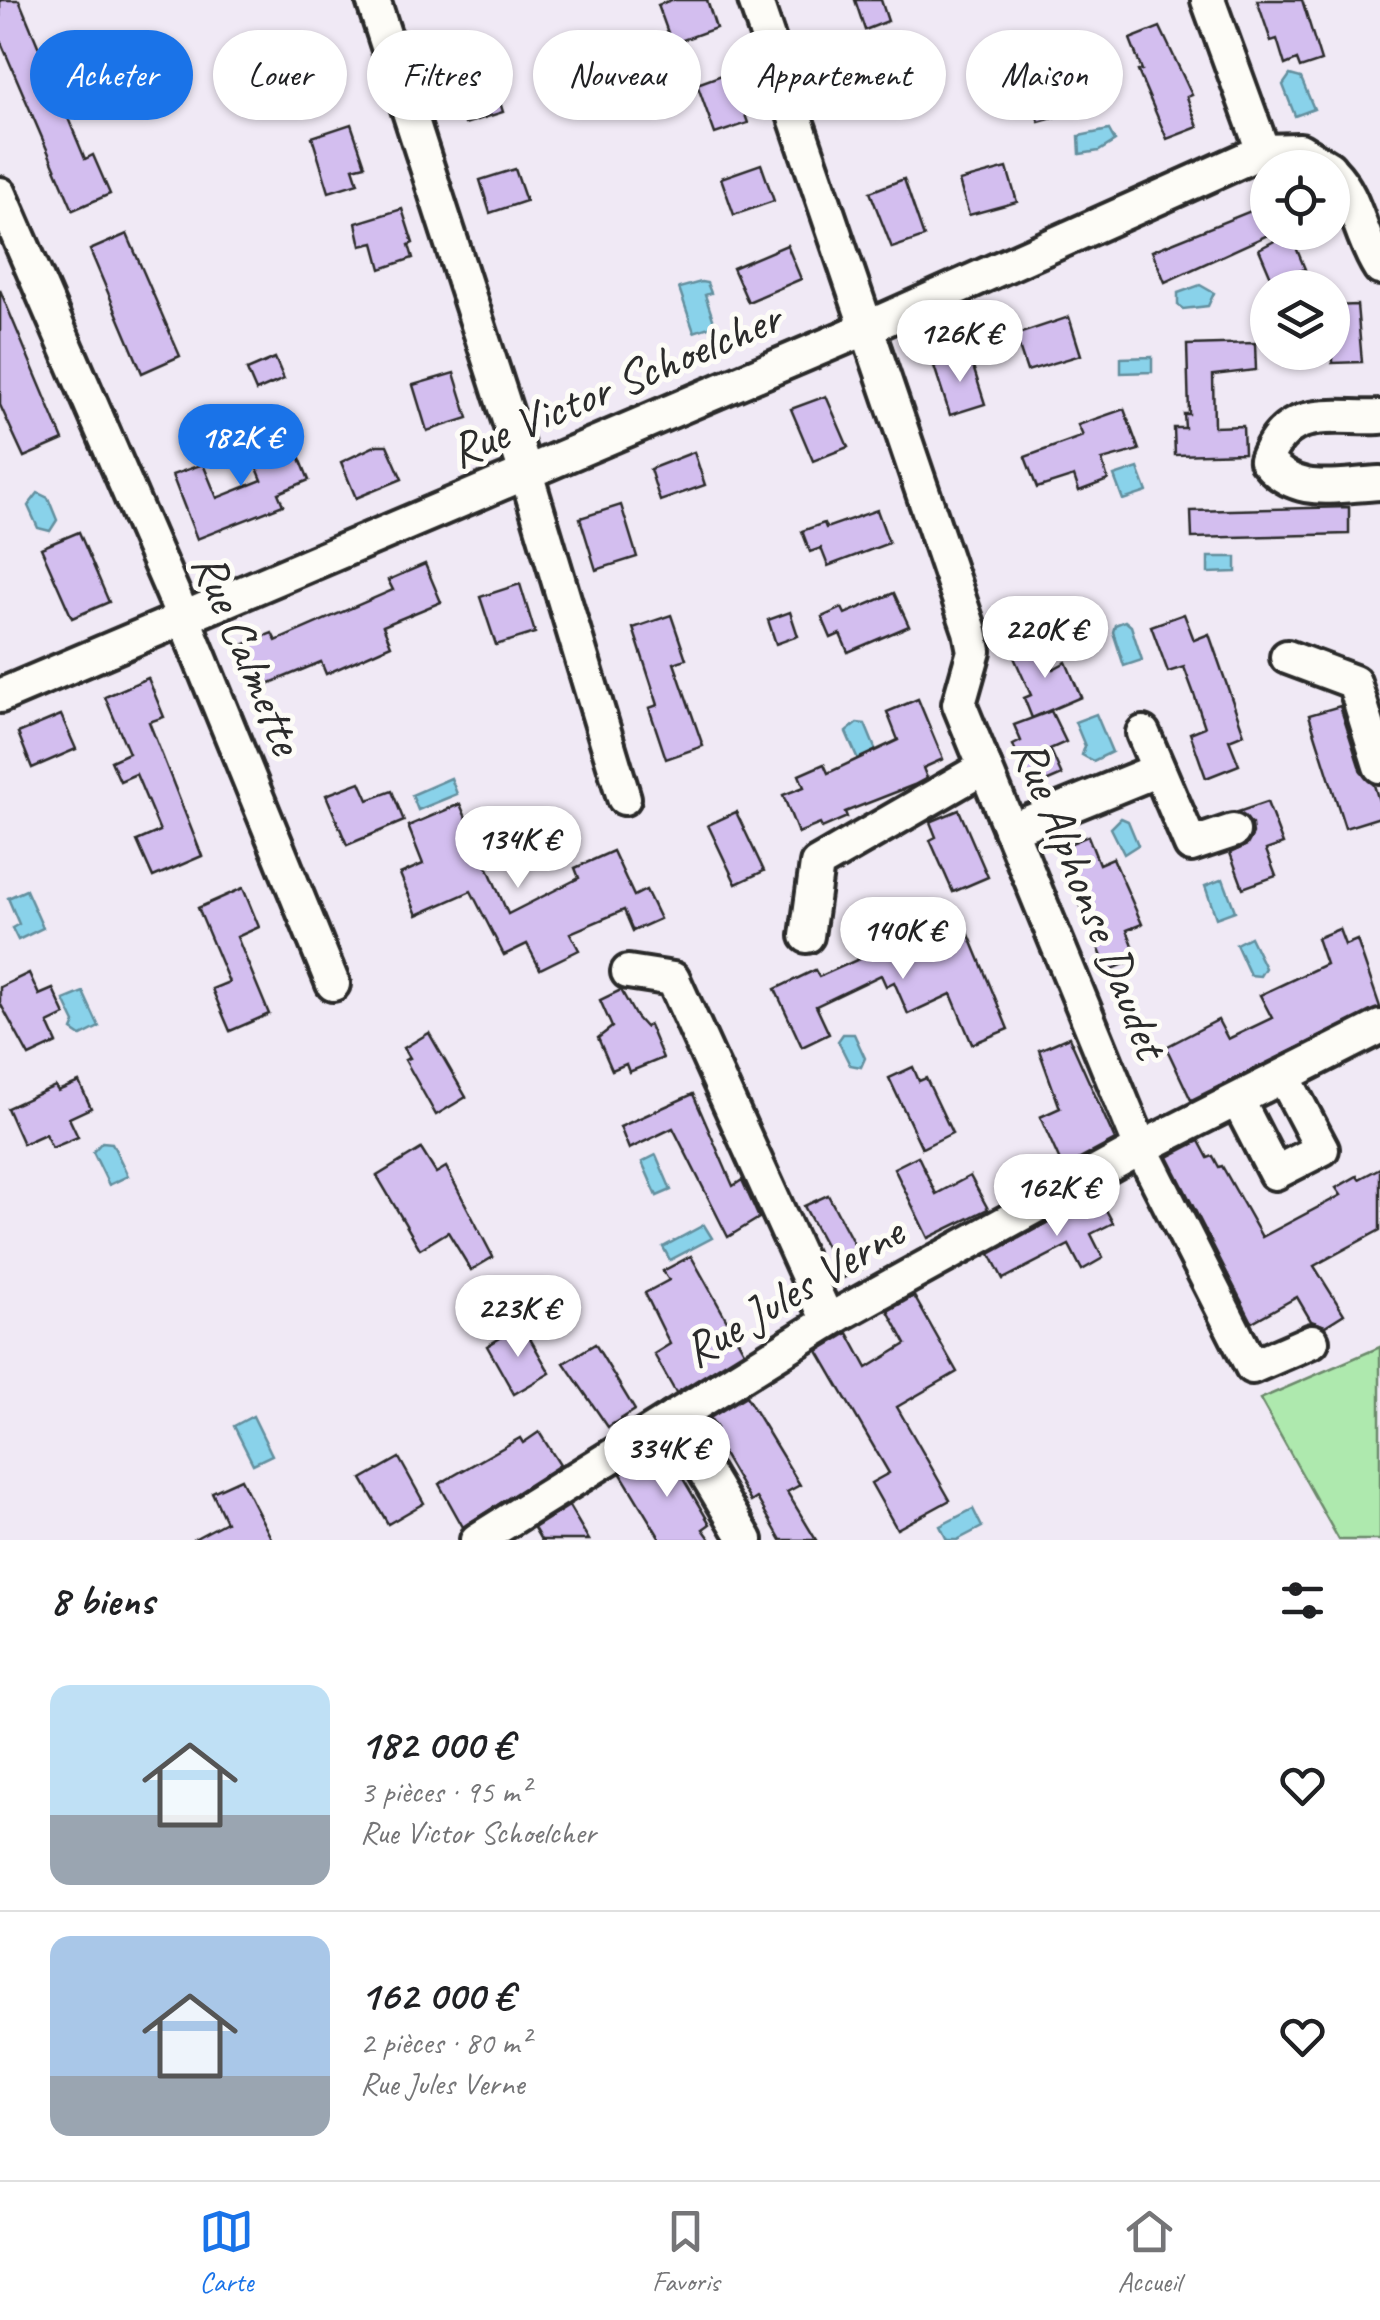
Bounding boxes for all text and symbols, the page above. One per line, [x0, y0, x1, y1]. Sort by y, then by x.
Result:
chip: Acheter [30, 30, 193, 120]
chip: Louer [213, 30, 347, 120]
chip: Filtres [367, 30, 513, 120]
chip: Nouveau [533, 30, 701, 120]
chip: Appartement [721, 30, 946, 120]
chip: Maison [966, 30, 1123, 120]
map controls [1250, 150, 1350, 370]
button: locate [1250, 150, 1350, 250]
button: layers [1250, 270, 1350, 370]
street label: Rue Victor Schoelcher [440, 286, 793, 481]
pin: 126K € [879, 300, 1041, 385]
text: 126K € [919, 312, 1001, 353]
pin: 182K € [160, 404, 322, 489]
text: 182K € [200, 416, 282, 457]
street label: Rue Calmette [179, 543, 318, 766]
pin: 220K € [964, 596, 1126, 681]
text: 220K € [1004, 608, 1086, 649]
street label: Rue Alphonse Daudet [999, 730, 1183, 1070]
pin: 134K € [437, 806, 599, 891]
text: 134K € [477, 818, 559, 859]
pin: 140K € [822, 897, 984, 982]
text: 140K € [862, 909, 944, 950]
pin: 162K € [976, 1154, 1138, 1239]
text: 162K € [1016, 1166, 1098, 1207]
street label: Rue Jules Verne [672, 1200, 917, 1380]
pin: 223K € [437, 1275, 599, 1360]
text: 223K € [477, 1287, 559, 1328]
pin: 334K € [586, 1415, 748, 1500]
text: 334K € [626, 1427, 708, 1468]
icon: filters [1275, 1573, 1330, 1628]
text: 8 biens [50, 1574, 154, 1627]
text: 182 000 € [360, 1718, 513, 1771]
icon: home [130, 1725, 250, 1845]
icon: heart [1275, 1758, 1330, 1813]
text: 3 pièces · 95 m² [360, 1771, 529, 1812]
text: Rue Victor Schoelcher [360, 1812, 596, 1853]
text: 162 000 € [360, 1969, 514, 2022]
icon: home [130, 1976, 250, 2096]
icon: heart [1275, 2009, 1330, 2064]
text: 2 pièces · 80 m² [360, 2022, 529, 2063]
text: Rue Jules Verne [360, 2063, 524, 2104]
tab: Carte [199, 2204, 254, 2299]
tab: Favoris [652, 2204, 720, 2299]
tab: Accueil [1118, 2204, 1181, 2299]

